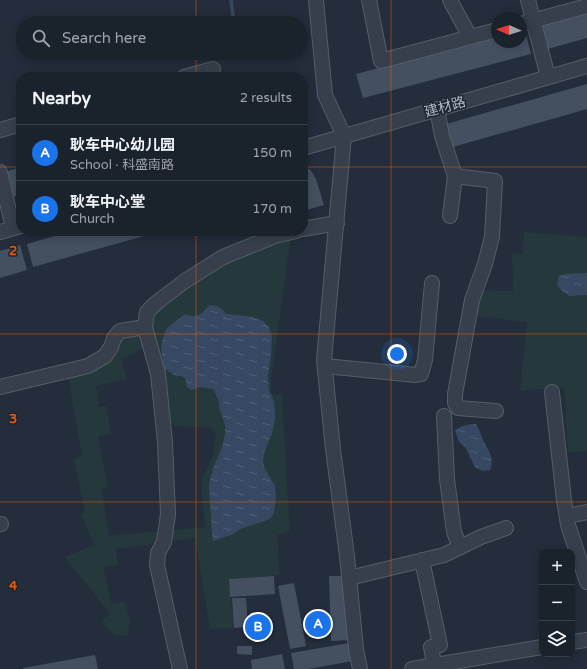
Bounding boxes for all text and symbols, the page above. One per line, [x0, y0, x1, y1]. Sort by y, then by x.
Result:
north arrow [491, 12, 527, 48]
search box [16, 16, 308, 60]
icon: search [30, 27, 52, 49]
text: Search here [62, 29, 146, 47]
text: Nearby [32, 88, 91, 109]
text: 2 results [240, 90, 292, 106]
street label: 建材路 [422, 93, 468, 121]
text: 耿车中心幼儿园 [70, 136, 175, 154]
text: A [40, 145, 50, 161]
text: 150 m [252, 145, 292, 161]
text: School · 科盛南路 [70, 157, 174, 173]
text: 耿车中心堂 [70, 193, 145, 211]
text: B [40, 201, 50, 217]
text: 170 m [252, 201, 292, 217]
text: Church [70, 211, 114, 227]
text: 2 [9, 243, 17, 259]
your location [387, 344, 407, 364]
text: 3 [9, 411, 17, 427]
map controls [539, 549, 575, 657]
button: + [539, 549, 575, 585]
text: 4 [9, 578, 18, 594]
button: − [539, 585, 575, 621]
pin: A [305, 609, 331, 639]
pin: B [245, 612, 271, 642]
button: layers [539, 621, 575, 657]

